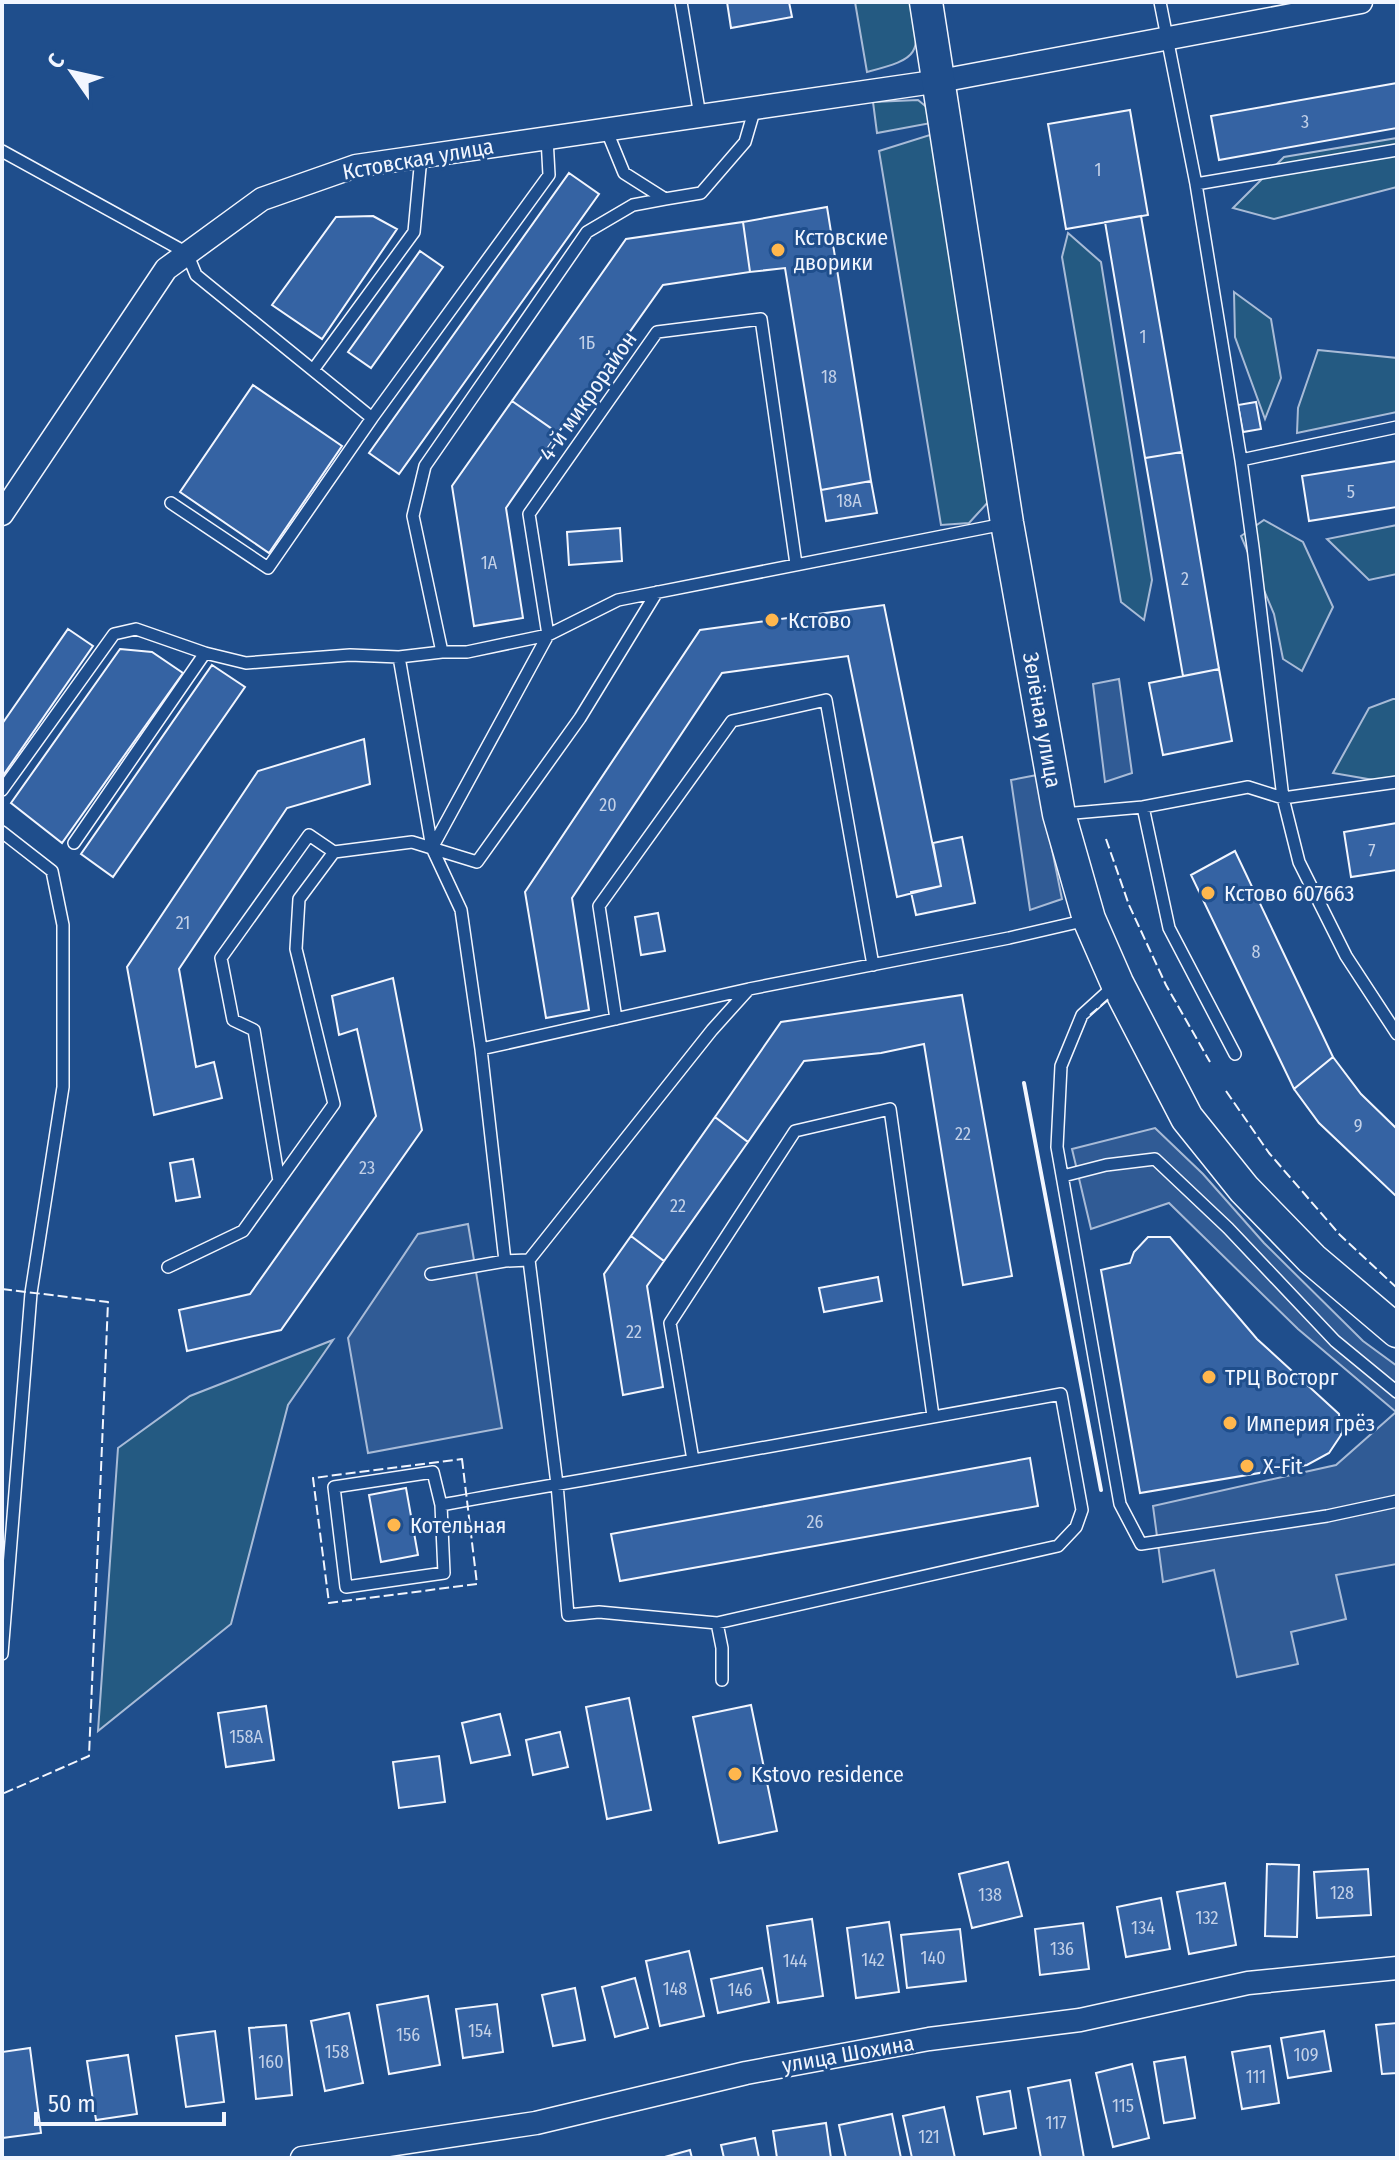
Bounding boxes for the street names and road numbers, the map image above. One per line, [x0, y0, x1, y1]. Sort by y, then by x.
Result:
street label: Кстовская улица [340, 132, 496, 186]
street label: 4-й микрорайон [533, 326, 643, 466]
street label: Зелёная улица [1017, 650, 1067, 790]
street label: улица Шохина [780, 2029, 916, 2079]

